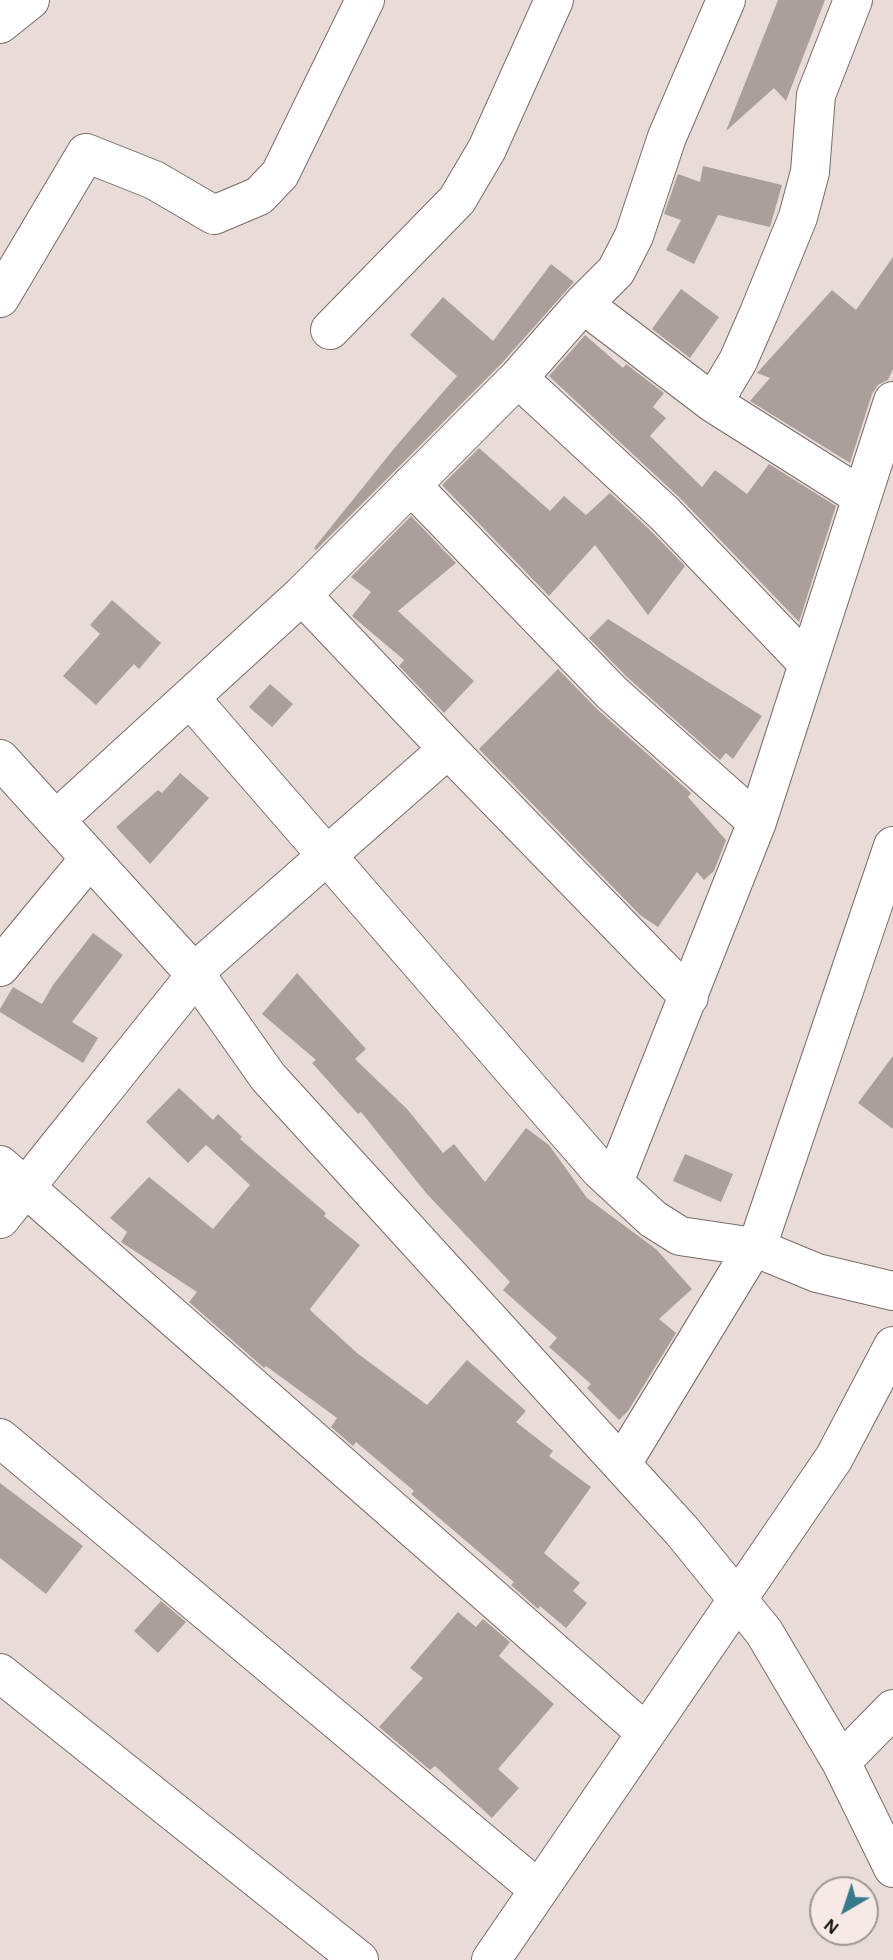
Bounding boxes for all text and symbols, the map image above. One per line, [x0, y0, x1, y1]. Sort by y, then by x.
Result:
north arrow [809, 1876, 879, 1946]
text: N [821, 1915, 843, 1938]

